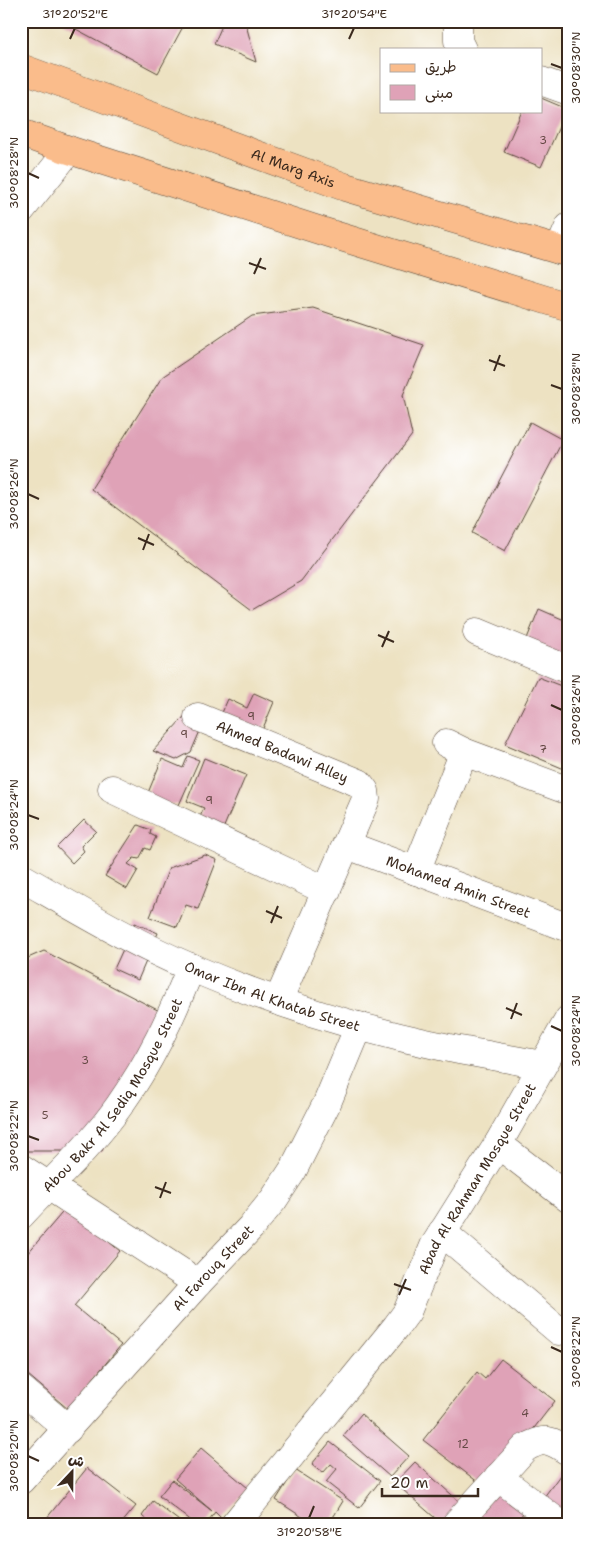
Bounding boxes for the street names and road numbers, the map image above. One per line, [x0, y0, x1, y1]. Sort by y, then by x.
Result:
street label: Al Marg Axis [249, 144, 338, 192]
street label: Ahmed Badawi Alley [213, 716, 351, 787]
street label: Mohamed Amin Street [384, 851, 533, 922]
street label: Omar Ibn Al Khatab Street [182, 957, 362, 1035]
street label: Abou Bakr Al Sediq Mosque Street [39, 995, 186, 1196]
street label: Abad Al Rahman Mosque Street [414, 1080, 540, 1277]
street label: Al Farouq Street [168, 1221, 257, 1315]

